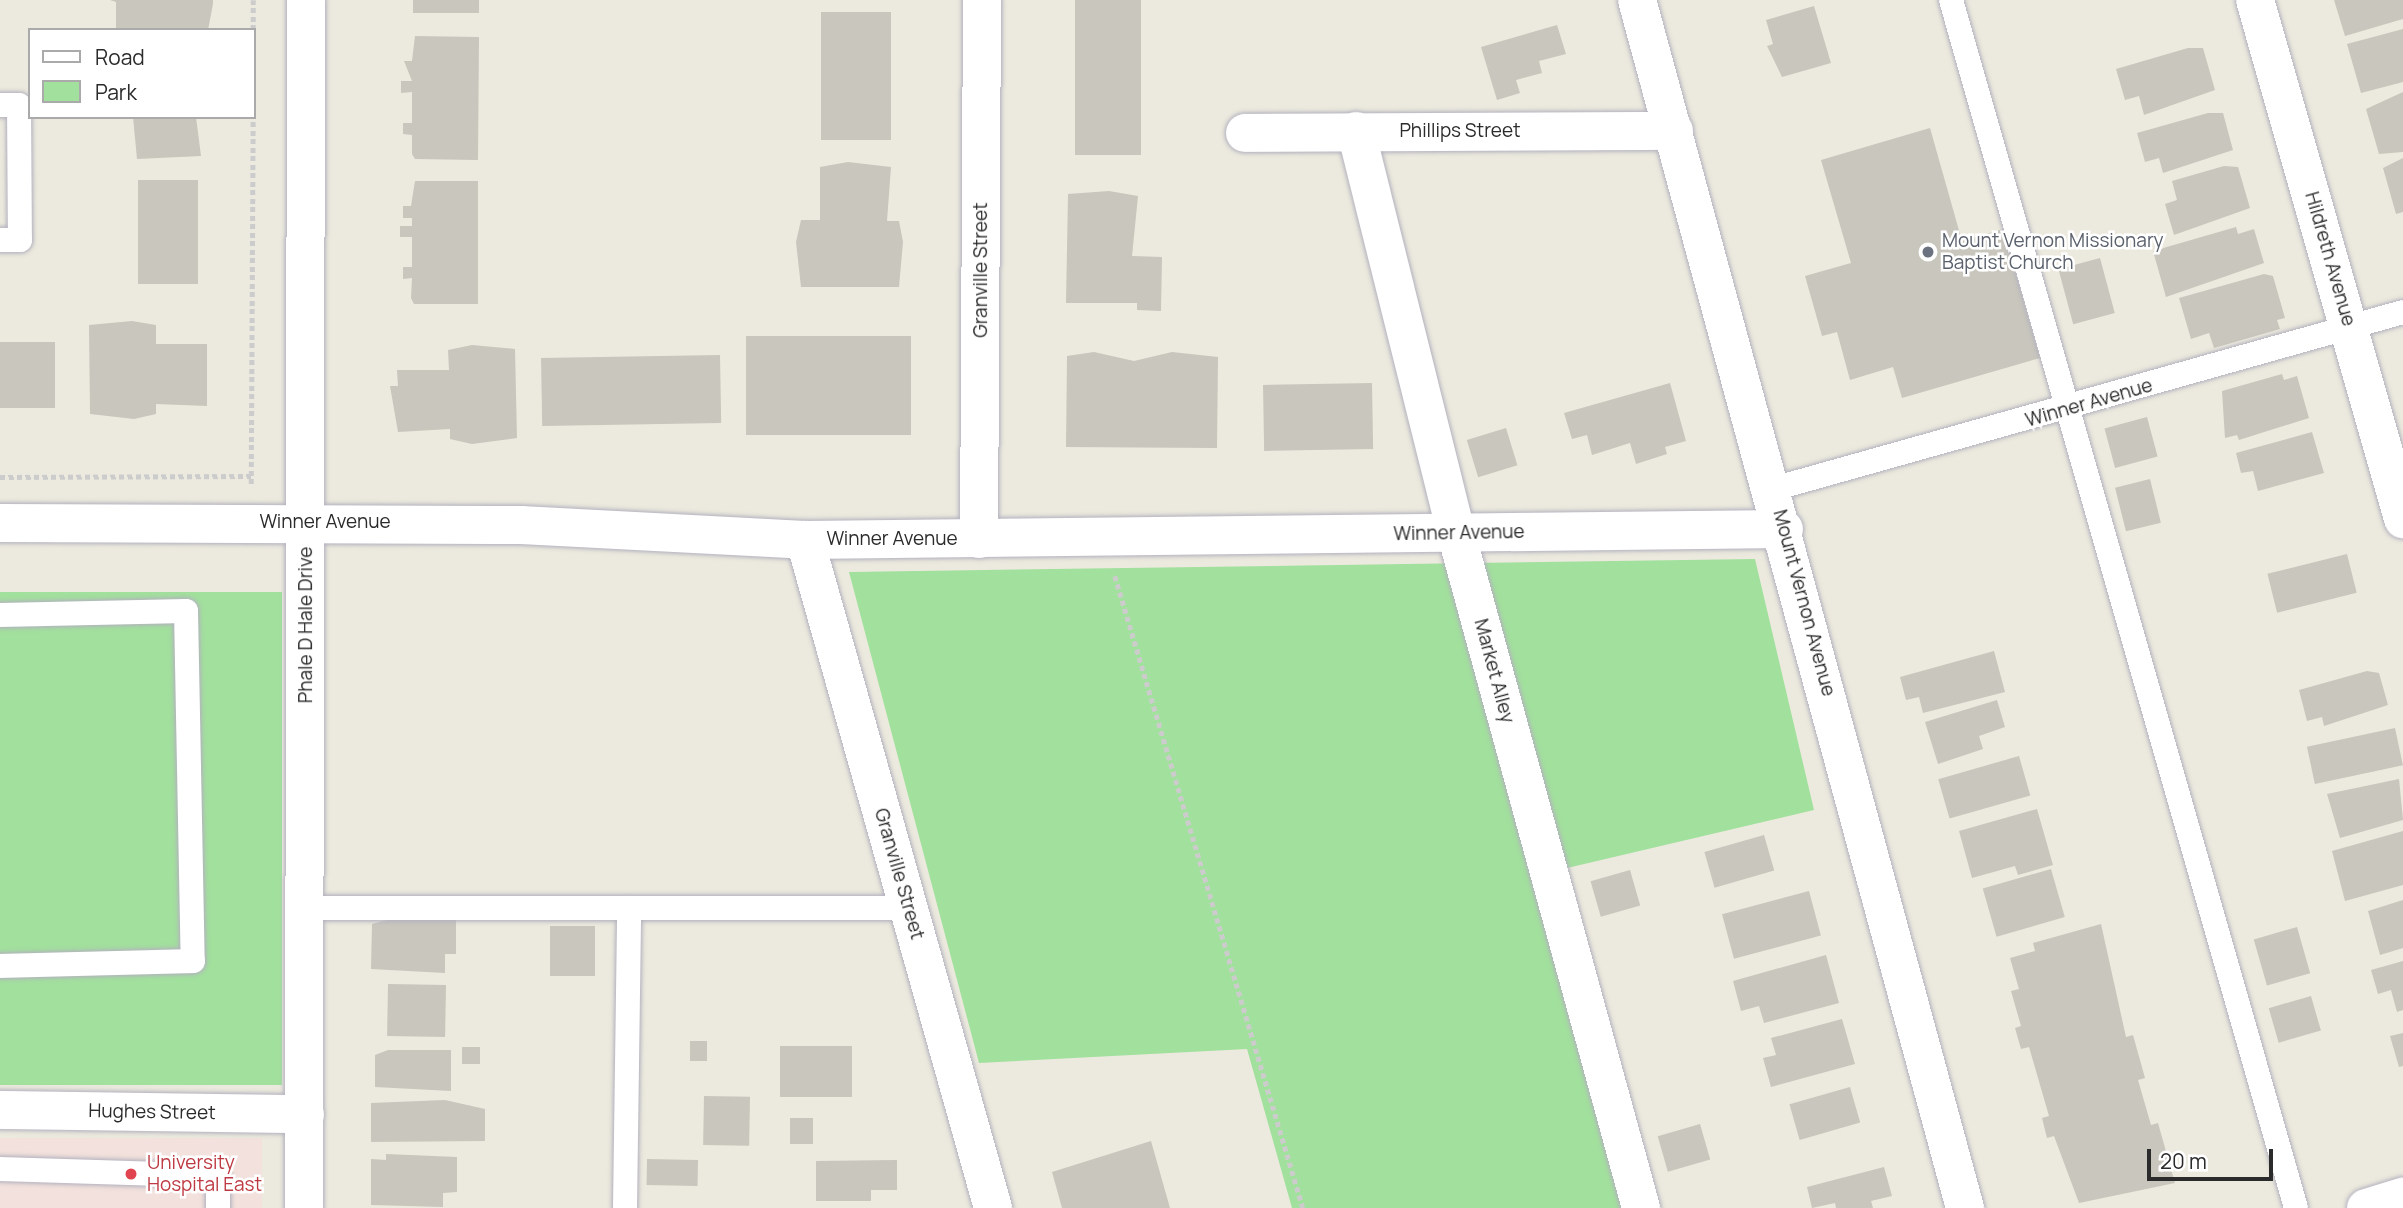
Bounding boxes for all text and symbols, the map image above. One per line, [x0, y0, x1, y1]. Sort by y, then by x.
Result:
legend [28, 28, 256, 119]
text: Road [95, 43, 145, 71]
text: Park [95, 78, 137, 106]
street label: Phillips Street [1399, 120, 1521, 142]
street label: Hildreth Avenue [2300, 189, 2360, 329]
street label: Granville Street [970, 202, 992, 338]
place label: Mount Vernon Missionary Baptist Church [1942, 230, 2164, 274]
marker: Mount Vernon Missionary Baptist Church [1920, 244, 1936, 260]
street label: Winner Avenue [2023, 374, 2155, 432]
street label: Mount Vernon Avenue [1768, 507, 1840, 699]
street label: Winner Avenue [259, 511, 391, 533]
street label: Winner Avenue [1393, 520, 1525, 546]
street label: Winner Avenue [826, 528, 958, 550]
street label: Phale D Hale Drive [295, 547, 317, 703]
street label: Market Alley [1469, 616, 1519, 726]
street label: Granville Street [869, 806, 929, 942]
street label: Hughes Street [88, 1099, 216, 1125]
scale bar [2151, 1134, 2277, 1178]
text: 20 m [2160, 1147, 2207, 1175]
place label: University Hospital East [147, 1152, 262, 1196]
marker: University Hospital East [121, 1164, 141, 1184]

